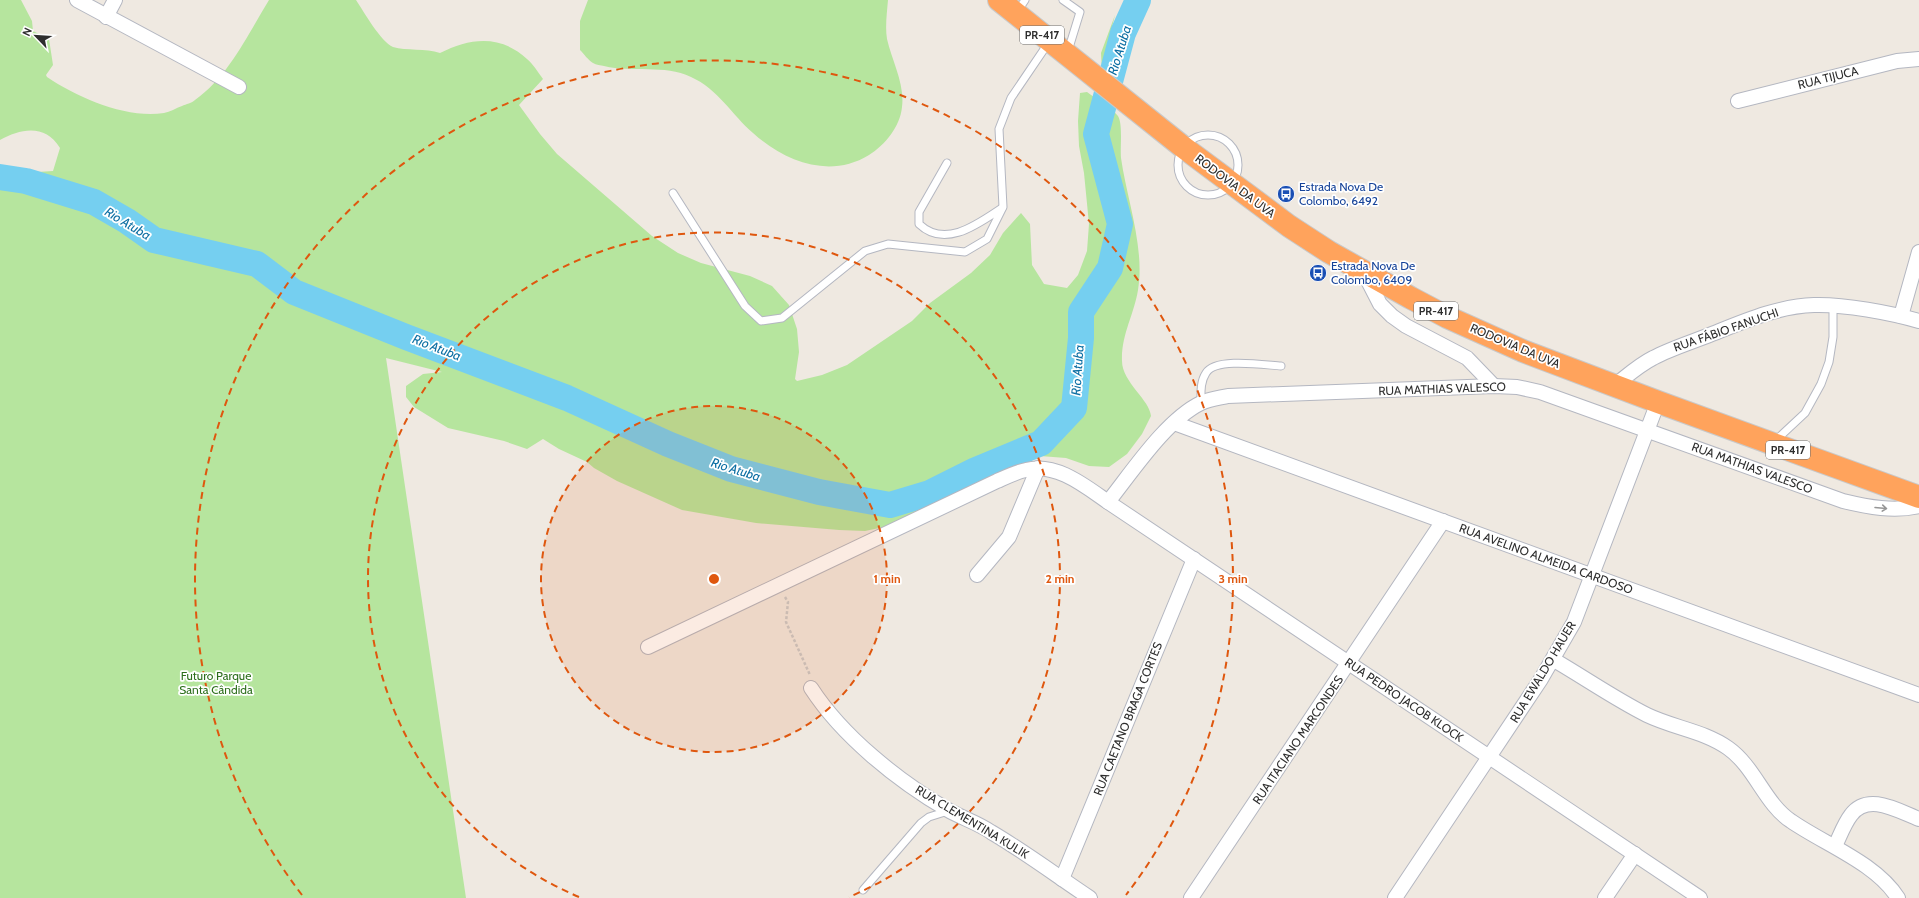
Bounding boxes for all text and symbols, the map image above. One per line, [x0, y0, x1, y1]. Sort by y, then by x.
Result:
north arrow [16, 16, 56, 56]
water label: Rio Atuba [1104, 23, 1134, 77]
text: N [19, 25, 35, 38]
road number: PR-417 [1020, 26, 1064, 44]
street label: RUA TIJUCA [1796, 63, 1860, 92]
street label: RODOVIA DA UVA [1192, 151, 1279, 221]
place label: Estrada Nova De Colombo, 6492 [1299, 179, 1383, 208]
bus stop icon: Estrada Nova De Colombo, 6492 [1276, 184, 1296, 204]
water label: Rio Atuba [102, 203, 154, 243]
place label: Estrada Nova De Colombo, 6409 [1331, 258, 1415, 287]
bus stop icon: Estrada Nova De Colombo, 6409 [1308, 263, 1328, 283]
road number: PR-417 [1414, 302, 1458, 320]
street label: RUA FÁBIO FANUCHI [1671, 305, 1780, 355]
street label: RODOVIA DA UVA [1468, 320, 1563, 371]
water label: Rio Atuba [410, 330, 464, 364]
water label: Rio Atuba [1067, 344, 1087, 396]
street label: RUA MATHIAS VALESCO [1378, 379, 1506, 398]
street label: RUA MATHIAS VALESCO [1690, 439, 1815, 496]
road number: PR-417 [1766, 441, 1810, 459]
water label: Rio Atuba [709, 454, 763, 484]
one-way arrow [1874, 504, 1887, 512]
street label: RUA AVELINO ALMEIDA CARDOSO [1457, 520, 1635, 597]
text: 1 min [873, 571, 901, 586]
text: 2 min [1046, 571, 1074, 586]
text: 3 min [1218, 571, 1248, 586]
centre of rings [707, 572, 721, 586]
street label: RUA EWALDO HAUER [1506, 618, 1579, 725]
street label: RUA CAETANO BRAGA CORTES [1090, 640, 1165, 798]
street label: RUA PEDRO JACOB KLOCK [1342, 654, 1467, 745]
park label: Futuro Parque Santa Cândida [179, 668, 253, 697]
street label: RUA ITACIANO MARCONDES [1249, 673, 1346, 807]
street label: RUA CLEMENTINA KULIK [913, 782, 1032, 862]

